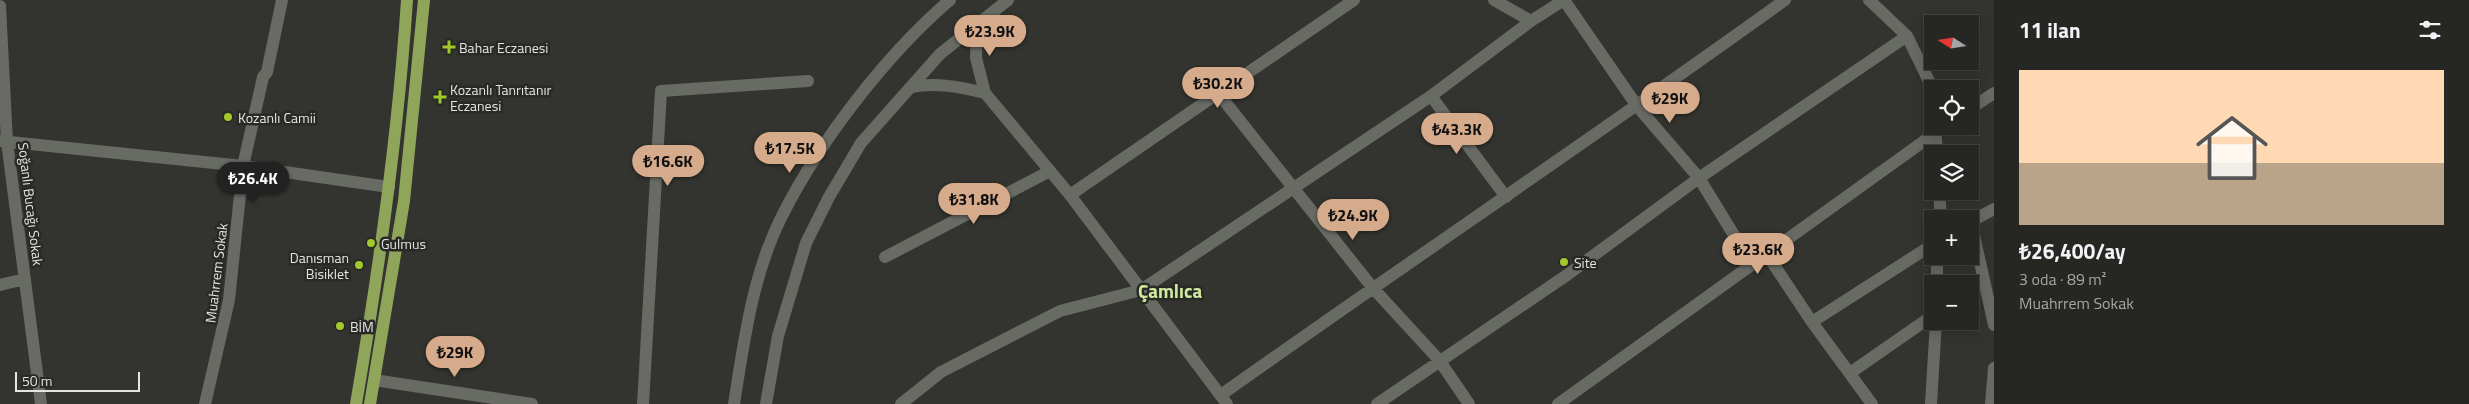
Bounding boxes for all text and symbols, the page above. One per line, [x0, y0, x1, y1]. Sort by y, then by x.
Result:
text: 11 ilan [2019, 14, 2081, 46]
pin: ₺23.9K [949, 15, 1031, 57]
north arrow [1924, 15, 1979, 70]
map controls [1924, 15, 1979, 330]
icon: filters [2416, 16, 2444, 44]
text: ₺23.9K [965, 19, 1015, 43]
place label: Bahar Eczanesi [459, 37, 548, 58]
marker: Bahar Eczanesi [443, 41, 455, 53]
pin: ₺30.2K [1177, 66, 1259, 109]
text: ₺30.2K [1193, 71, 1243, 95]
place label: Kozanlı Tanrıtanır Eczanesi [450, 79, 551, 116]
button: locate [1924, 80, 1979, 135]
pin: ₺29K [1640, 82, 1700, 124]
text: ₺29K [1652, 86, 1688, 110]
marker: Kozanlı Tanrıtanır Eczanesi [434, 91, 446, 103]
icon: home [2187, 103, 2277, 193]
place label: Kozanlı Camii [238, 107, 316, 128]
marker: Kozanlı Camii [222, 111, 234, 123]
pin: ₺43.3K [1416, 112, 1498, 155]
text: ₺43.3K [1432, 117, 1482, 141]
pin: ₺17.5K [749, 132, 831, 174]
text: ₺17.5K [765, 136, 815, 160]
street label: Soğanlı Bucağı Sokak [13, 141, 49, 267]
pin: ₺16.6K [627, 144, 709, 187]
button: layers [1924, 145, 1979, 200]
text: ₺16.6K [643, 149, 693, 173]
pin: ₺26.4K [212, 162, 294, 204]
text: ₺26.4K [228, 166, 278, 190]
pin: ₺31.8K [933, 182, 1015, 225]
text: ₺31.8K [949, 187, 999, 211]
pin: ₺24.9K [1312, 198, 1394, 241]
text: ₺24.9K [1328, 203, 1378, 227]
button: + [1924, 210, 1979, 265]
street label: Muahrrem Sokak [199, 222, 233, 324]
pin: ₺23.6K [1717, 232, 1799, 275]
place label: Gulmus [381, 233, 426, 254]
text: ₺26,400/ay [2019, 235, 2126, 267]
marker: Gulmus [365, 237, 377, 249]
text: ₺23.6K [1733, 237, 1783, 261]
place label: Danısman Bisiklet [290, 247, 349, 284]
place label: Site [1574, 252, 1597, 273]
marker: Site [1558, 256, 1570, 268]
marker: Danısman Bisiklet [353, 259, 365, 271]
text: 3 oda · 89 m² [2019, 267, 2106, 291]
button: − [1924, 275, 1979, 330]
district label: Çamlıca [1138, 276, 1202, 305]
text: Muahrrem Sokak [2019, 291, 2134, 315]
place label: BİM [350, 316, 374, 337]
marker: BİM [334, 320, 346, 332]
pin: ₺29K [425, 336, 485, 378]
text: ₺29K [437, 340, 473, 364]
scale bar [15, 369, 140, 392]
text: 50 m [22, 370, 52, 391]

